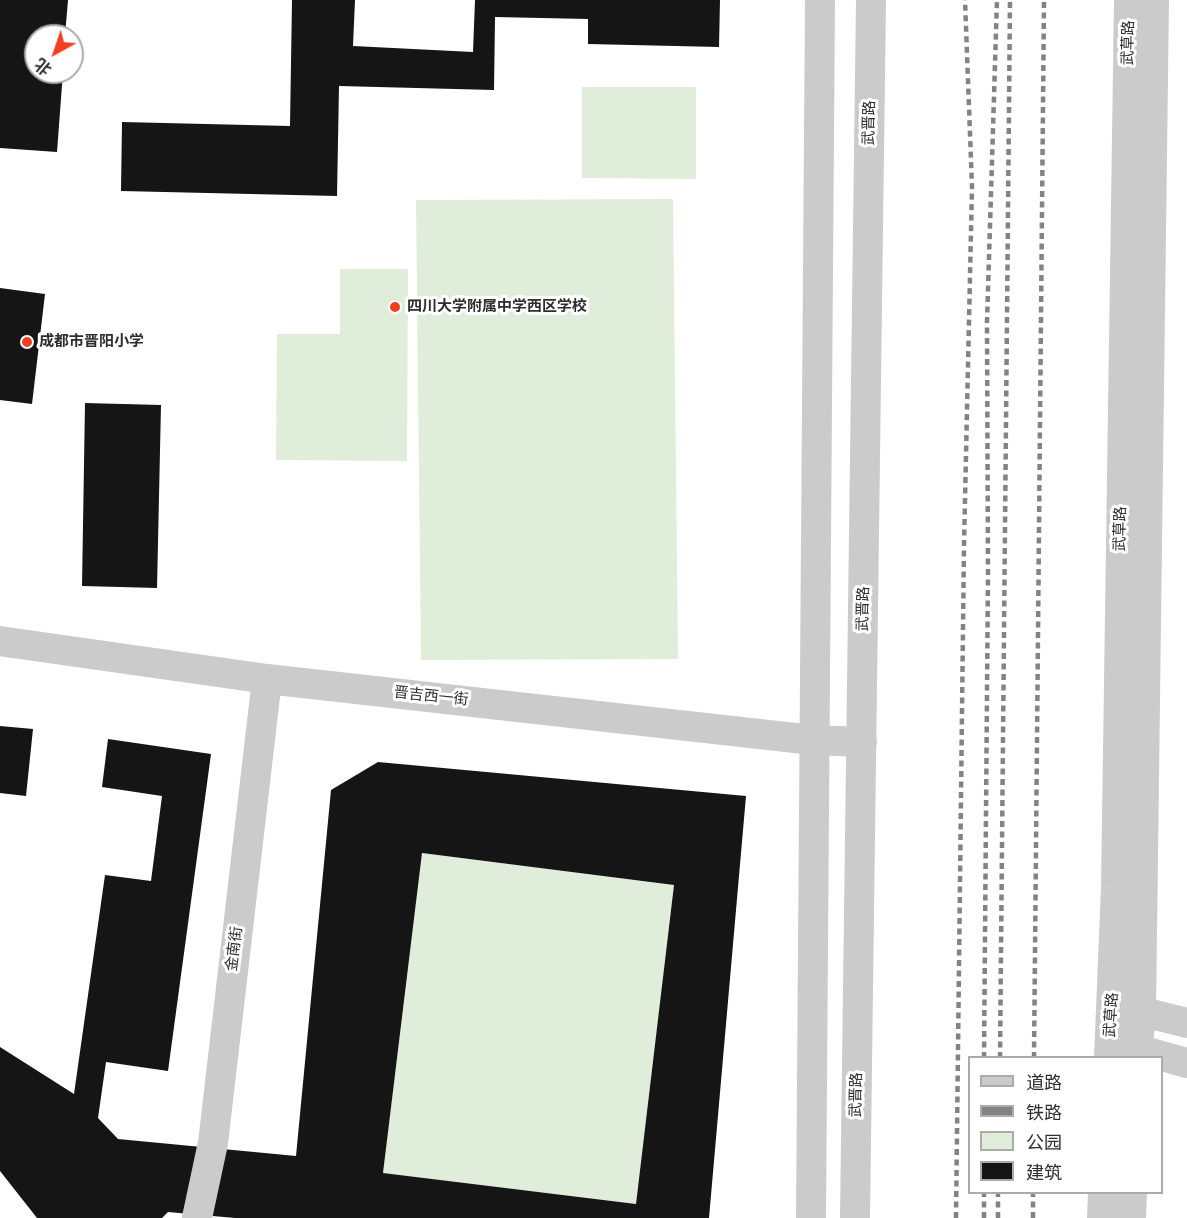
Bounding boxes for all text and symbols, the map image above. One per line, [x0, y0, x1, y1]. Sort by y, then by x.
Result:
street label: 武草路 [1120, 20, 1138, 66]
north arrow [24, 24, 84, 84]
text: 北 [31, 54, 56, 79]
street label: 武晋路 [861, 100, 879, 146]
place label: 四川大学附属中学西区学校 [407, 298, 587, 316]
marker: 四川大学附属中学西区学校 [388, 300, 402, 314]
place label: 成都市晋阳小学 [39, 333, 144, 351]
marker: 成都市晋阳小学 [20, 335, 34, 349]
street label: 武草路 [1112, 506, 1130, 552]
street label: 武晋路 [855, 586, 873, 632]
street label: 晋吉西一街 [393, 684, 469, 710]
street label: 金南街 [223, 926, 247, 972]
street label: 武草路 [1101, 992, 1123, 1038]
legend [968, 1056, 1163, 1194]
street label: 武晋路 [848, 1072, 866, 1118]
text: 道路 [1026, 1072, 1062, 1093]
text: 铁路 [1026, 1102, 1062, 1123]
text: 公园 [1026, 1132, 1062, 1153]
text: 建筑 [1026, 1162, 1062, 1183]

